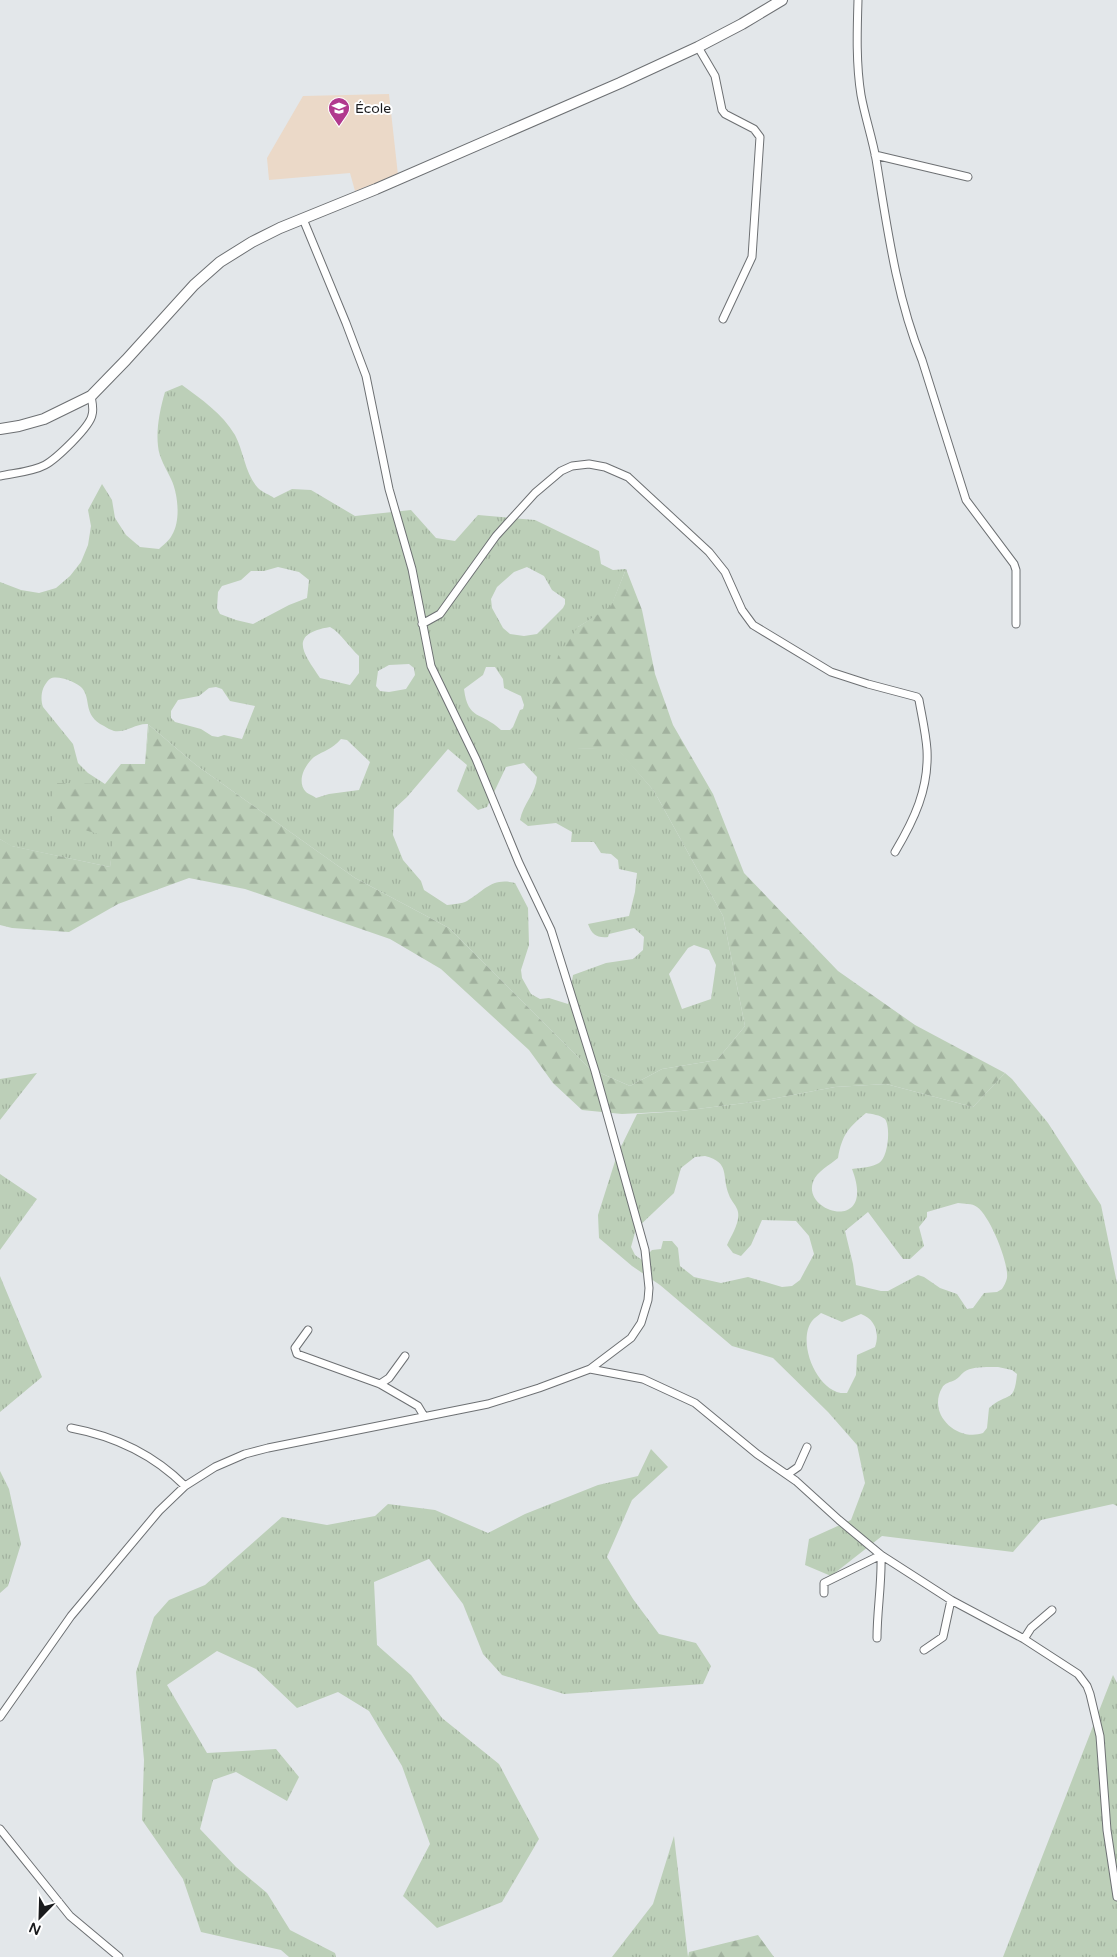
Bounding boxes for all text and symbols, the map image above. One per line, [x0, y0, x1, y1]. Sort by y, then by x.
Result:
school or university icon: École [327, 96, 351, 127]
place label: École [355, 100, 391, 117]
north arrow [15, 1892, 65, 1942]
text: N [27, 1918, 44, 1939]

